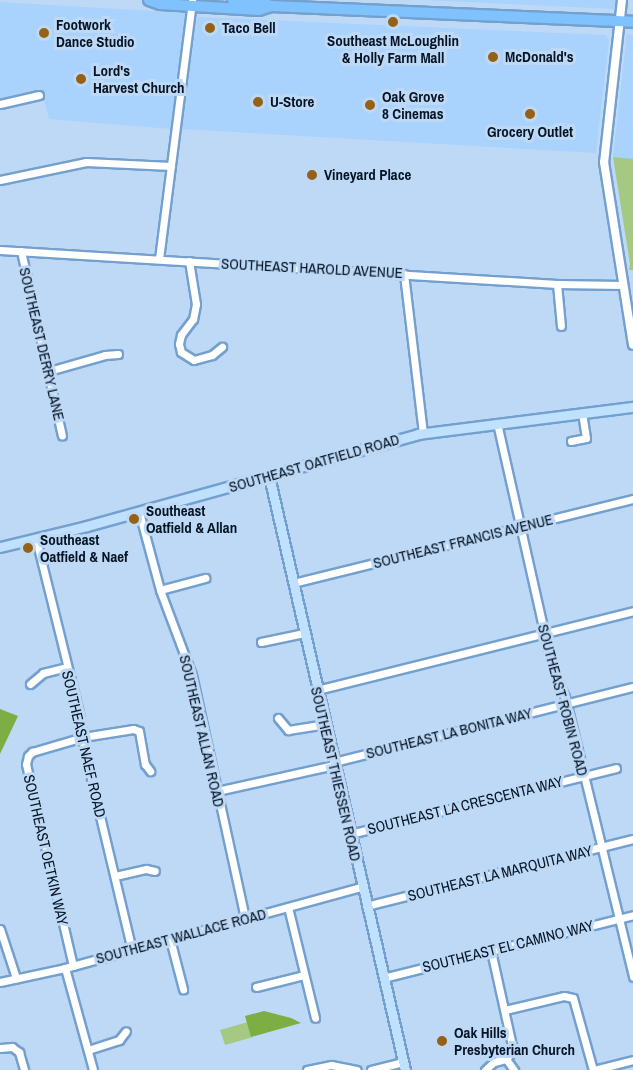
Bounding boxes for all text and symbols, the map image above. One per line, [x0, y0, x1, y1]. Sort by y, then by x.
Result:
place label: Footwork Dance Studio [56, 15, 135, 50]
marker: Southeast McLoughlin & Holly Farm Mall [386, 15, 400, 29]
place label: Taco Bell [222, 19, 276, 37]
marker: Taco Bell [203, 21, 217, 35]
marker: Footwork Dance Studio [37, 26, 51, 40]
place label: Southeast McLoughlin & Holly Farm Mall [327, 31, 459, 66]
place label: McDonald's [505, 48, 574, 66]
marker: McDonald's [486, 50, 500, 64]
place label: Lord's Harvest Church [93, 61, 185, 96]
marker: Lord's Harvest Church [74, 72, 88, 86]
place label: Oak Grove 8 Cinemas [382, 87, 444, 122]
place label: U-Store [270, 93, 314, 111]
marker: U-Store [251, 95, 265, 109]
marker: Oak Grove 8 Cinemas [363, 98, 377, 112]
marker: Grocery Outlet [523, 107, 537, 121]
place label: Grocery Outlet [487, 123, 573, 141]
place label: Vineyard Place [324, 166, 411, 184]
marker: Vineyard Place [305, 168, 319, 182]
street label: SOUTHEAST HAROLD AVENUE [220, 254, 404, 282]
street label: SOUTHEAST DERRY LANE [16, 265, 68, 423]
street label: SOUTHEAST OATFIELD ROAD [227, 430, 401, 496]
place label: Southeast Oatfield & Allan [146, 501, 238, 536]
street label: SOUTHEAST FRANCIS AVENUE [371, 510, 555, 572]
marker: Southeast Oatfield & Allan [127, 512, 141, 526]
place label: Southeast Oatfield & Naef [40, 530, 128, 565]
marker: Southeast Oatfield & Naef [21, 541, 35, 555]
street label: SOUTHEAST ROBIN ROAD [534, 622, 592, 778]
street label: SOUTHEAST ALLAN ROAD [176, 653, 228, 809]
street label: SOUTHEAST NAEF ROAD [58, 669, 110, 819]
street label: SOUTHEAST THIESSEN ROAD [307, 685, 365, 863]
street label: SOUTHEAST LA BONITA WAY [363, 703, 535, 763]
street label: SOUTHEAST LA CRESCENTA WAY [365, 772, 565, 838]
street label: SOUTHEAST OETKIN WAY [20, 773, 72, 927]
street label: SOUTHEAST LA MARQUITA WAY [405, 841, 595, 905]
street label: SOUTHEAST WALLACE ROAD [94, 905, 268, 967]
street label: SOUTHEAST EL CAMINO WAY [420, 916, 596, 976]
place label: Oak Hills Presbyterian Church [454, 1023, 575, 1058]
marker: Oak Hills Presbyterian Church [435, 1034, 449, 1048]

